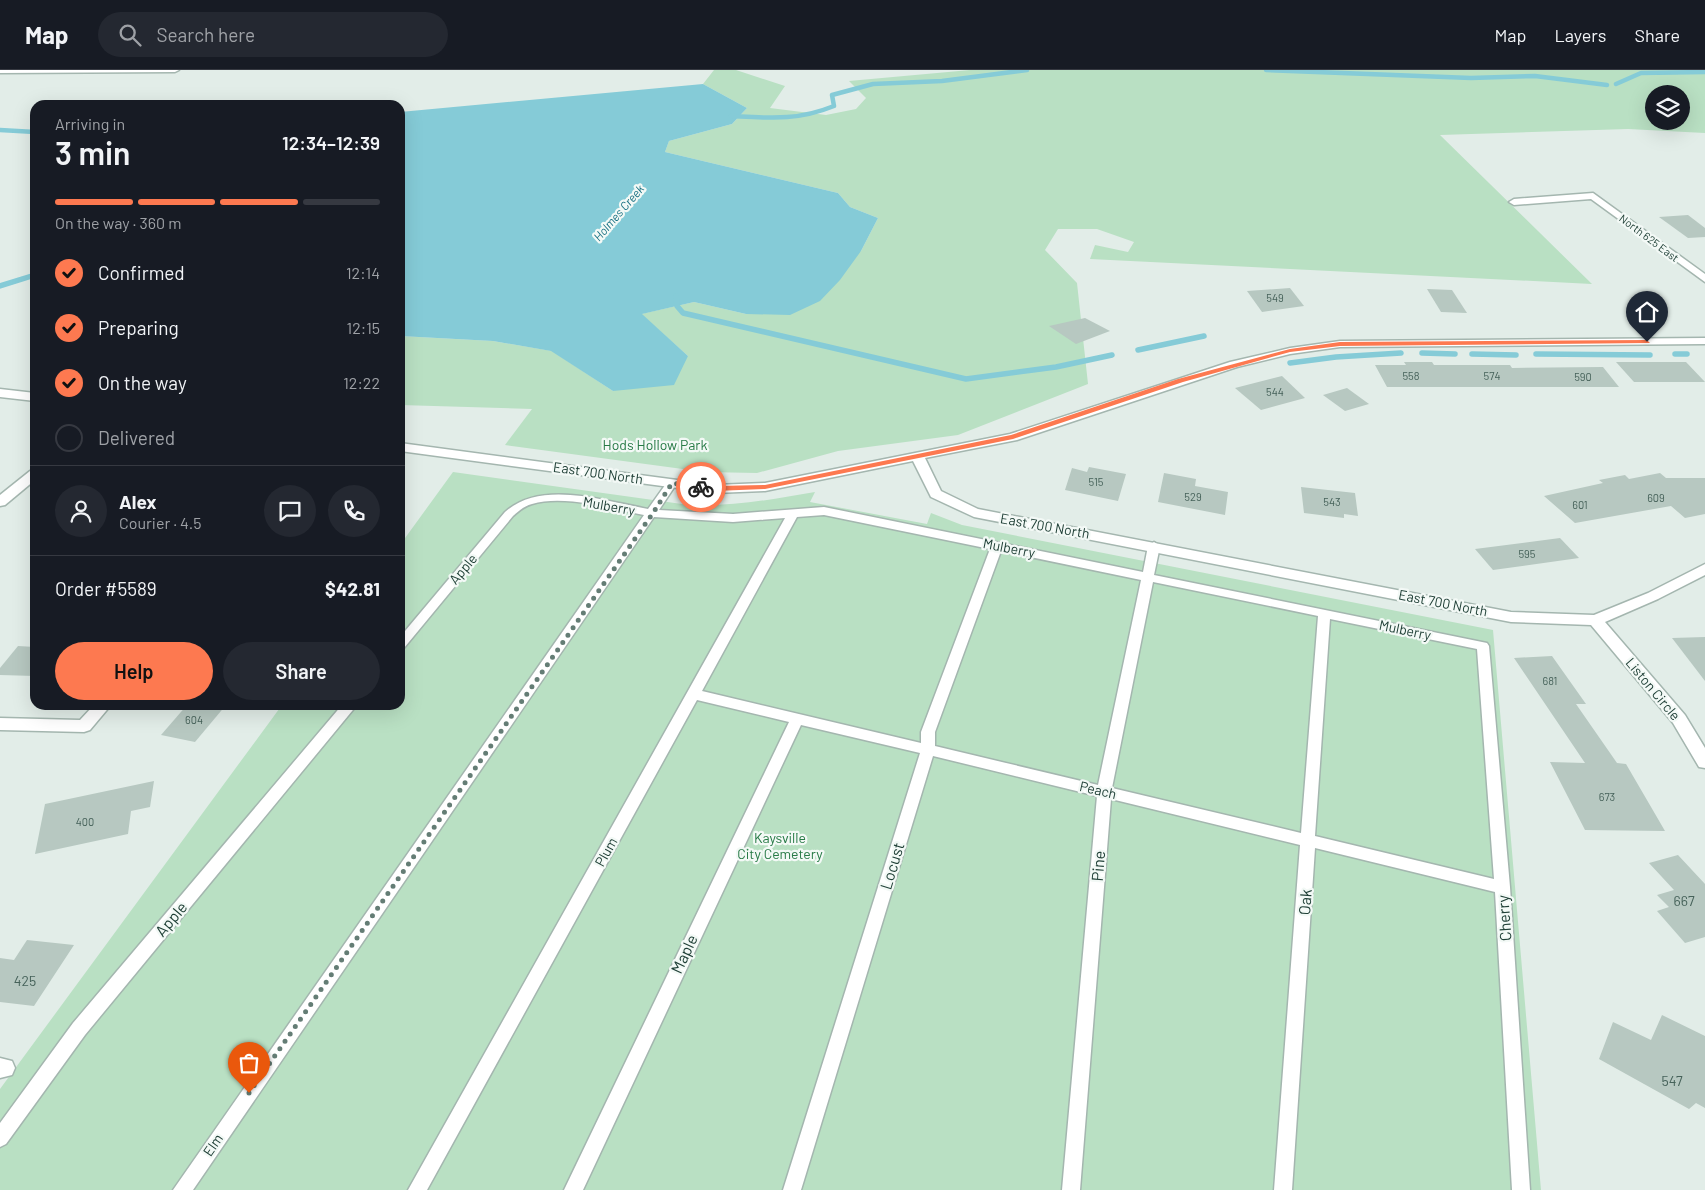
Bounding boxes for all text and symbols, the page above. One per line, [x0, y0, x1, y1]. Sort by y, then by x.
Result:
search box [98, 12, 448, 57]
text: Map [25, 20, 68, 49]
icon: search [116, 21, 144, 49]
text: Search here [156, 23, 255, 46]
text: Map [1494, 24, 1526, 46]
text: Layers [1554, 24, 1607, 46]
text: Share [1635, 24, 1680, 46]
map controls [1645, 85, 1690, 130]
button: layers [1645, 85, 1690, 130]
text: Arriving in [55, 114, 125, 133]
text: 12:34–12:39 [282, 131, 380, 154]
text: 3 min [55, 133, 131, 171]
water label: Holmes Creek [590, 181, 646, 243]
street label: North 625 East [1617, 211, 1681, 264]
text: On the way · 360 m [55, 213, 181, 232]
icon: check [55, 259, 83, 287]
text: Confirmed [98, 261, 185, 284]
text: 12:14 [346, 263, 380, 282]
house number: 549 [1266, 291, 1284, 304]
pin [1626, 291, 1668, 342]
icon: home [1633, 298, 1661, 326]
icon: check [55, 314, 83, 342]
text: Preparing [98, 316, 179, 339]
text: 12:15 [347, 318, 380, 337]
icon: check [55, 369, 83, 397]
house number: 558 [1402, 369, 1420, 382]
house number: 574 [1484, 369, 1500, 382]
house number: 590 [1574, 370, 1592, 383]
text: On the way [98, 371, 187, 394]
text: 12:22 [343, 373, 380, 392]
house number: 544 [1266, 385, 1284, 398]
text: Delivered [98, 426, 175, 449]
park label: Hods Hollow Park [603, 436, 707, 453]
street label: East 700 North [552, 458, 644, 487]
courier [676, 462, 726, 512]
icon: bike [687, 473, 715, 501]
house number: 515 [1089, 475, 1104, 488]
button: person [55, 485, 107, 537]
button: chat [264, 485, 316, 537]
button: phone [328, 485, 380, 537]
text: Alex [119, 490, 157, 513]
house number: 529 [1184, 490, 1202, 503]
house number: 609 [1647, 491, 1665, 504]
street label: Mulberry [582, 493, 637, 519]
house number: 543 [1323, 495, 1341, 508]
house number: 601 [1572, 498, 1588, 511]
street label: East 700 North [999, 509, 1091, 542]
text: Courier · 4.5 [119, 513, 202, 532]
street label: Mulberry [982, 534, 1037, 561]
house number: 595 [1518, 547, 1536, 560]
street label: Apple [445, 550, 480, 587]
text: Order #5589 [55, 577, 157, 600]
text: $42.81 [325, 577, 380, 600]
street label: East 700 North [1397, 586, 1489, 619]
street label: Mulberry [1378, 616, 1433, 643]
button: Help [55, 642, 213, 700]
button: Share [223, 642, 380, 700]
street label: Liston Circle [1622, 654, 1684, 723]
house number: 681 [1543, 674, 1557, 687]
house number: 604 [185, 713, 203, 726]
street label: Peach [1078, 777, 1118, 802]
house number: 673 [1599, 790, 1615, 803]
house number: 400 [76, 815, 94, 828]
park label: Kaysville City Cemetery [737, 829, 823, 862]
street label: Plum [591, 834, 620, 869]
street label: Locust [875, 840, 908, 892]
street label: Pine [1087, 850, 1108, 882]
street label: Oak [1294, 888, 1315, 916]
house number: 667 [1673, 892, 1695, 909]
street label: Cherry [1492, 894, 1515, 942]
street label: Apple [151, 897, 191, 940]
street label: Maple [666, 931, 701, 976]
house number: 425 [14, 972, 36, 989]
pin [228, 1042, 270, 1093]
icon: bag [235, 1049, 263, 1077]
house number: 547 [1661, 1072, 1683, 1089]
street label: Elm [199, 1130, 226, 1159]

